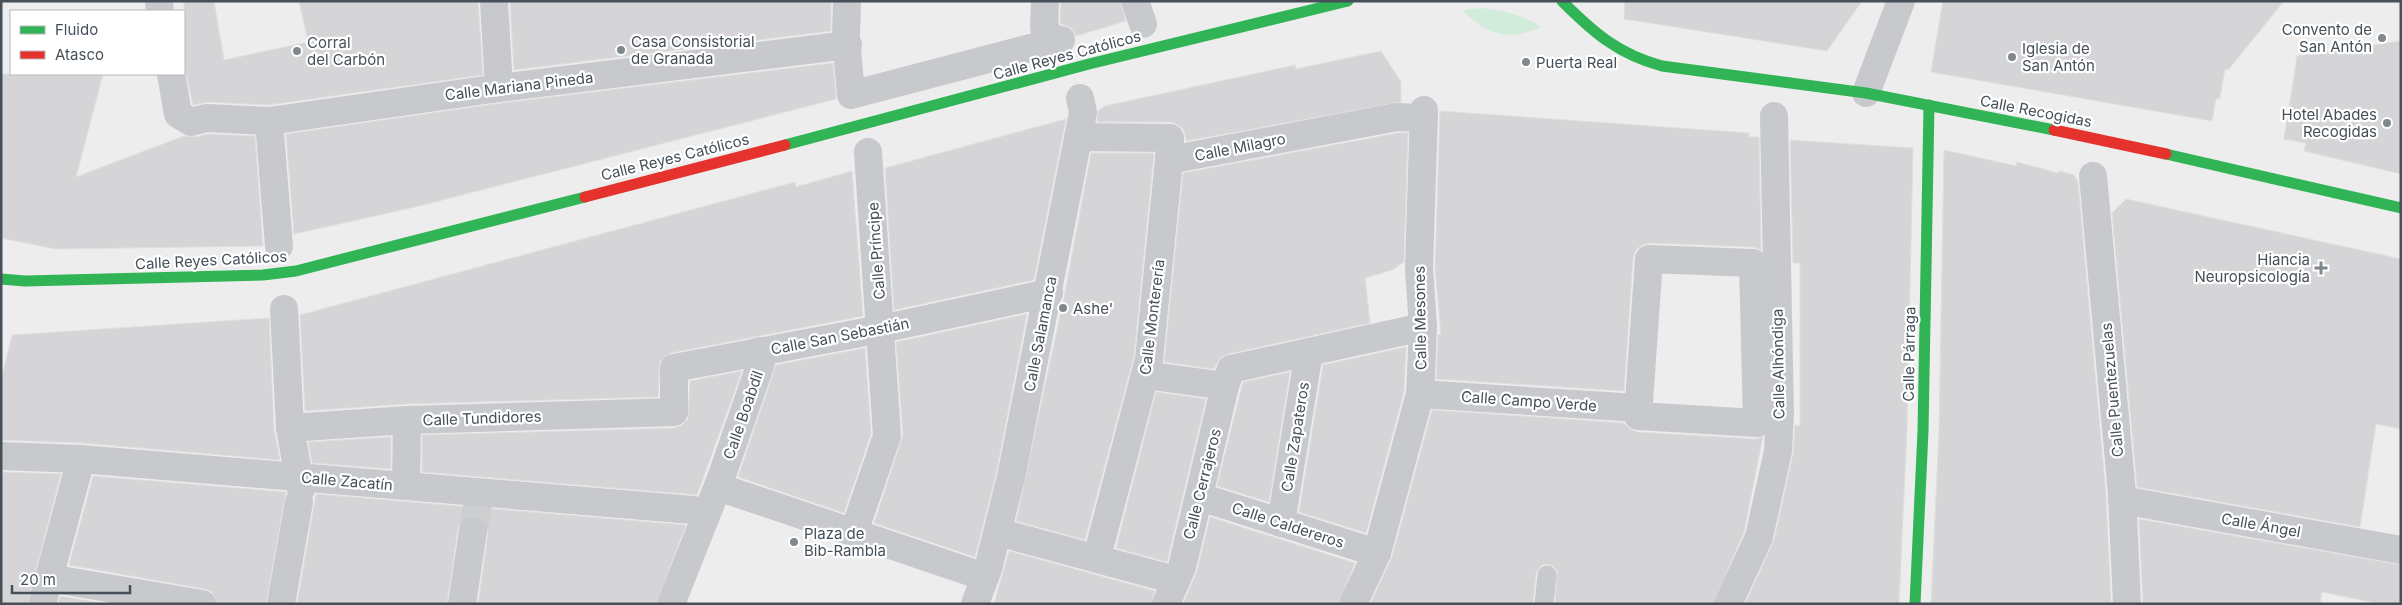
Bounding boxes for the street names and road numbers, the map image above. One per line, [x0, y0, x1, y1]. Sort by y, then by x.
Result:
street label: Calle Reyes Católicos [991, 26, 1143, 84]
street label: Calle Mariana Pineda [444, 67, 594, 105]
street label: Calle Recogidas [1978, 91, 2094, 131]
street label: Calle Reyes Católicos [599, 129, 751, 185]
street label: Calle Milagro [1193, 129, 1287, 165]
street label: Calle Príncipe [863, 202, 889, 300]
street label: Calle Reyes Católicos [134, 247, 288, 273]
street label: Calle Monterería [1135, 258, 1169, 376]
street label: Calle Mesones [1410, 266, 1430, 370]
street label: Calle Salamanca [1019, 275, 1061, 393]
street label: Calle Párraga [1899, 306, 1919, 402]
street label: Calle Alhóndiga [1768, 308, 1788, 420]
street label: Calle San Sebastián [769, 313, 911, 359]
street label: Calle Puentezuelas [2097, 322, 2127, 458]
street label: Calle Boabdil [719, 368, 767, 462]
street label: Calle Zapateros [1277, 381, 1313, 493]
street label: Calle Campo Verde [1460, 387, 1598, 415]
street label: Calle Tundidores [422, 406, 542, 430]
street label: Calle Cerrajeros [1179, 426, 1225, 542]
street label: Calle Zacatín [300, 468, 394, 494]
street label: Calle Caldereros [1229, 498, 1347, 552]
street label: Calle Ángel [2220, 509, 2302, 541]

